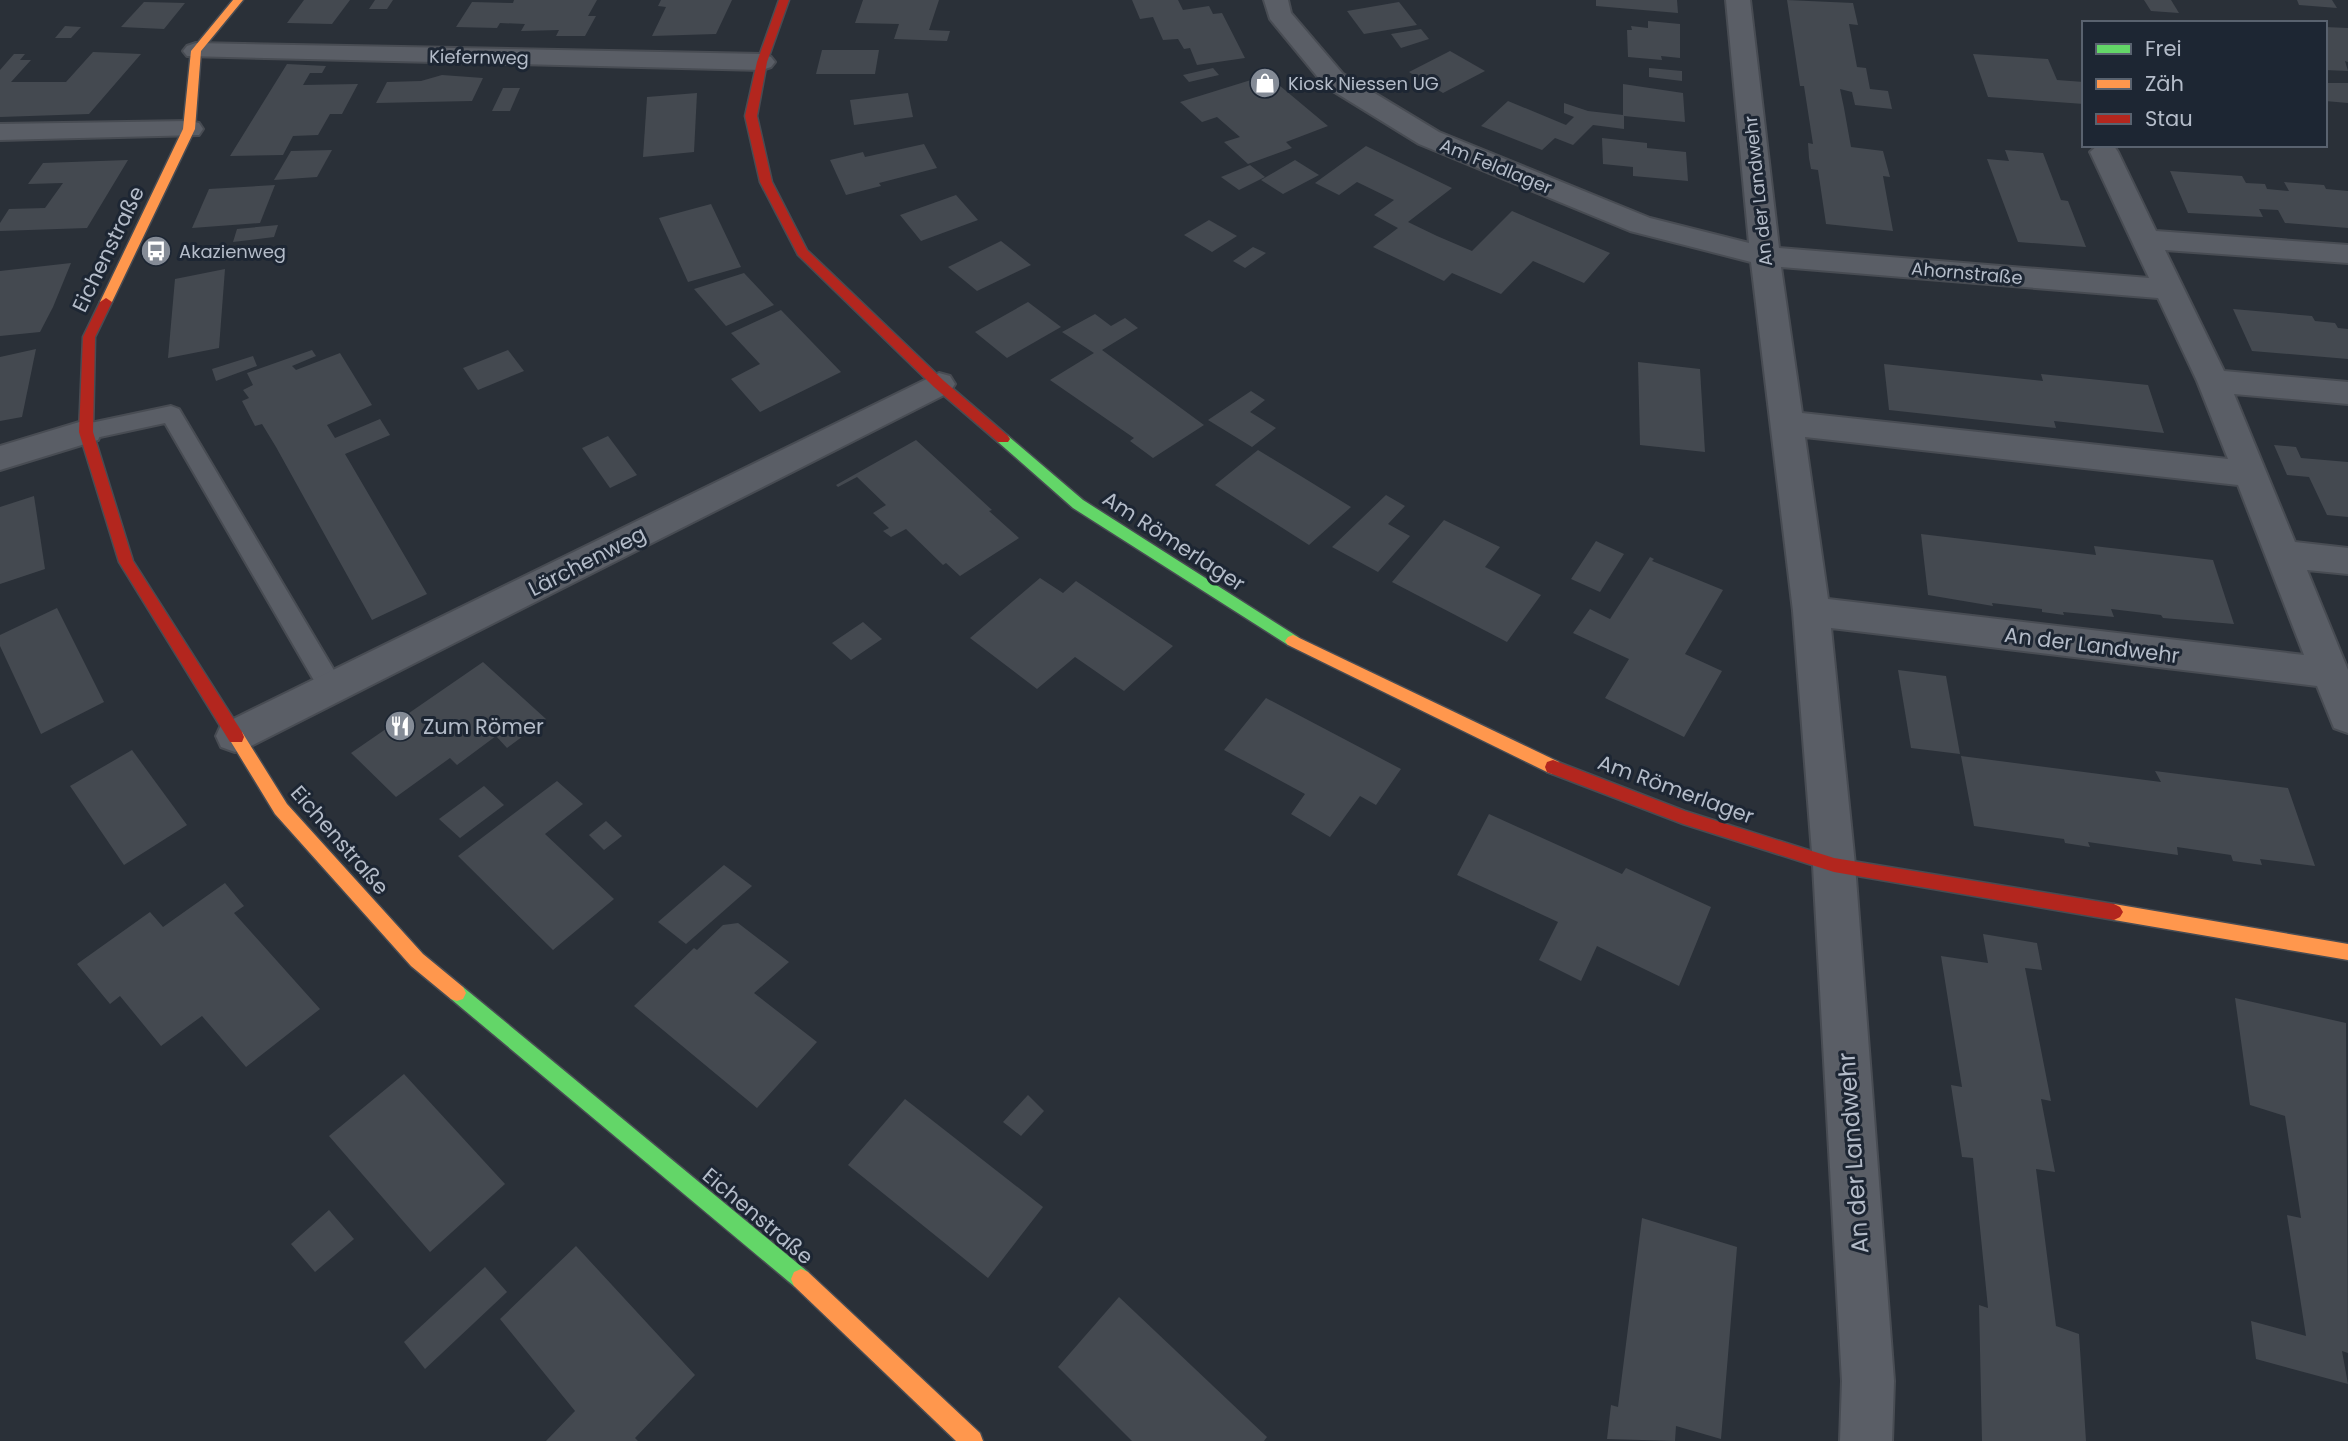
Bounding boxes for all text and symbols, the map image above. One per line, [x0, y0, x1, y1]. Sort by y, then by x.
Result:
legend [2082, 21, 2327, 147]
text: Frei [2145, 34, 2182, 63]
street label: Kiefernweg [429, 44, 529, 70]
shop icon: Kiosk Niessen UG [1248, 66, 1282, 100]
text: Zäh [2145, 69, 2184, 98]
place label: Kiosk Niessen UG [1288, 71, 1439, 96]
text: Stau [2145, 104, 2193, 133]
street label: An der Landwehr [1738, 114, 1778, 267]
street label: Am Feldlager [1436, 132, 1556, 200]
street label: Eichenstraße [65, 181, 151, 317]
bus stop icon: Akazienweg [139, 234, 173, 268]
place label: Akazienweg [179, 239, 286, 264]
street label: Ahornstraße [1910, 256, 2024, 290]
street label: Am Römerlager [1097, 484, 1251, 598]
street label: Lärchenweg [523, 519, 651, 603]
street label: An der Landwehr [2003, 620, 2181, 670]
restaurant icon: Zum Römer [383, 709, 417, 743]
place label: Zum Römer [423, 712, 544, 741]
street label: Am Römerlager [1594, 747, 1758, 831]
street label: Eichenstraße [284, 779, 396, 901]
street label: An der Landwehr [1830, 1051, 1876, 1255]
street label: Eichenstraße [696, 1161, 820, 1271]

